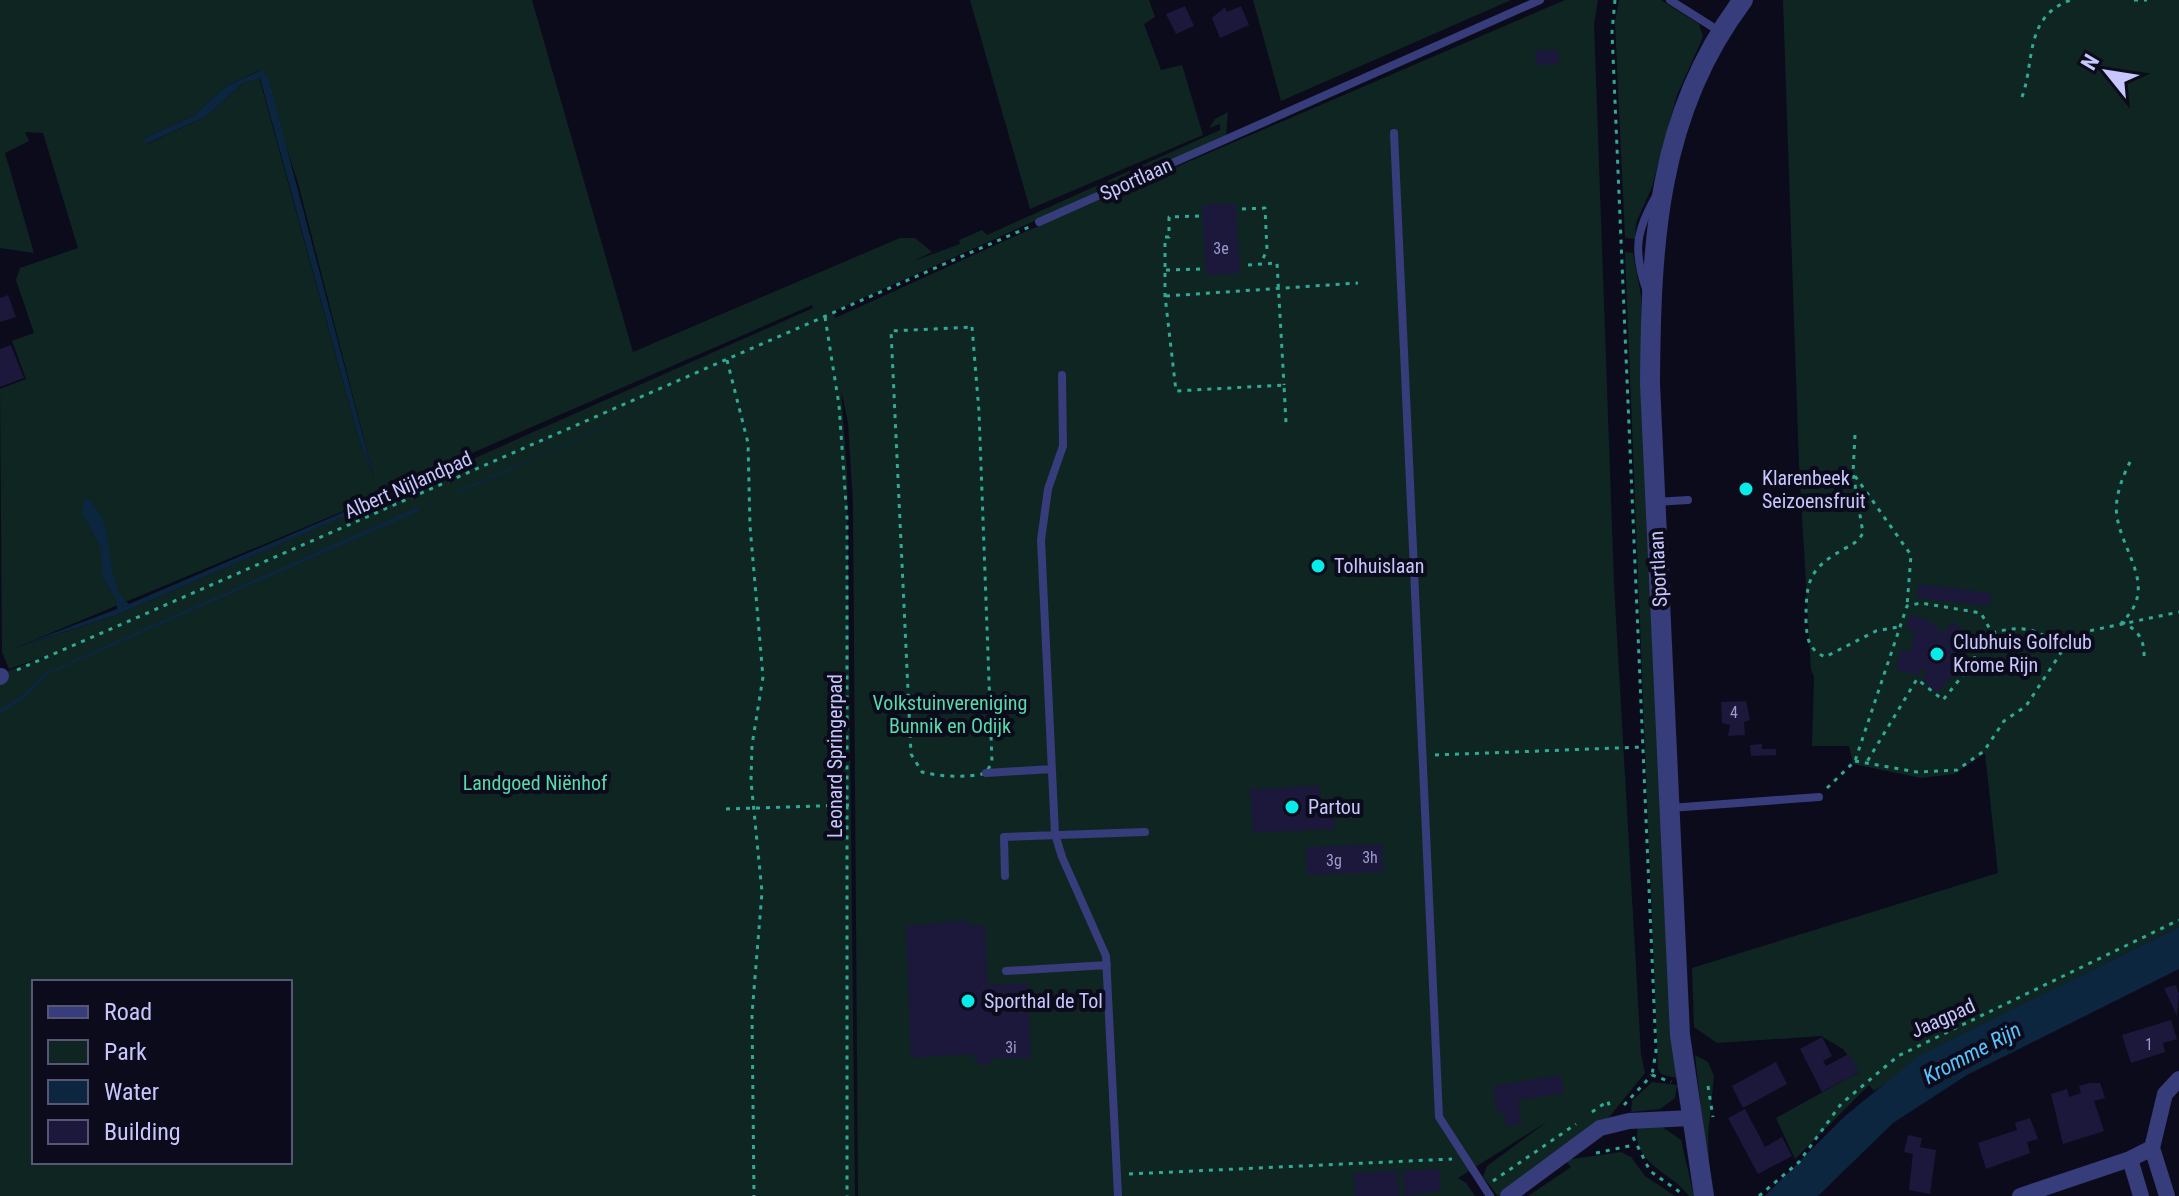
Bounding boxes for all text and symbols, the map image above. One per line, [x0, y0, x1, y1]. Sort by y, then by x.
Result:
north arrow [2067, 32, 2147, 112]
text: N [2076, 50, 2104, 74]
street label: Sportlaan [1096, 153, 1176, 205]
house number: 3e [1213, 239, 1229, 258]
street label: Albert Nijlandpad [341, 446, 475, 524]
place label: Klarenbeek Seizoensfruit [1762, 466, 1866, 513]
marker: Klarenbeek Seizoensfruit [1737, 480, 1755, 498]
street label: Sportlaan [1644, 530, 1672, 608]
place label: Tolhuislaan [1334, 554, 1425, 578]
marker: Tolhuislaan [1309, 557, 1327, 575]
place label: Clubhuis Golfclub Krome Rijn [1953, 630, 2092, 677]
marker: Clubhuis Golfclub Krome Rijn [1928, 645, 1946, 663]
street label: Leonard Springerpad [823, 674, 847, 838]
park label: Volkstuinvereniging Bunnik en Odijk [873, 691, 1027, 738]
house number: 4 [1730, 703, 1738, 722]
park label: Landgoed Niënhof [463, 771, 608, 795]
place label: Partou [1308, 795, 1361, 819]
marker: Partou [1283, 798, 1301, 816]
house number: 3h [1362, 848, 1378, 867]
house number: 3g [1326, 851, 1342, 870]
legend [32, 980, 292, 1164]
place label: Sporthal de Tol [984, 989, 1103, 1013]
marker: Sporthal de Tol [959, 992, 977, 1010]
street label: Jaagpad [1907, 993, 1979, 1043]
text: Road [104, 998, 152, 1026]
water label: Kromme Rijn [1919, 1017, 2025, 1089]
house number: 1 [2145, 1035, 2153, 1054]
text: Park [104, 1038, 147, 1066]
house number: 3i [1005, 1038, 1017, 1057]
text: Water [104, 1078, 159, 1106]
text: Building [104, 1118, 181, 1146]

